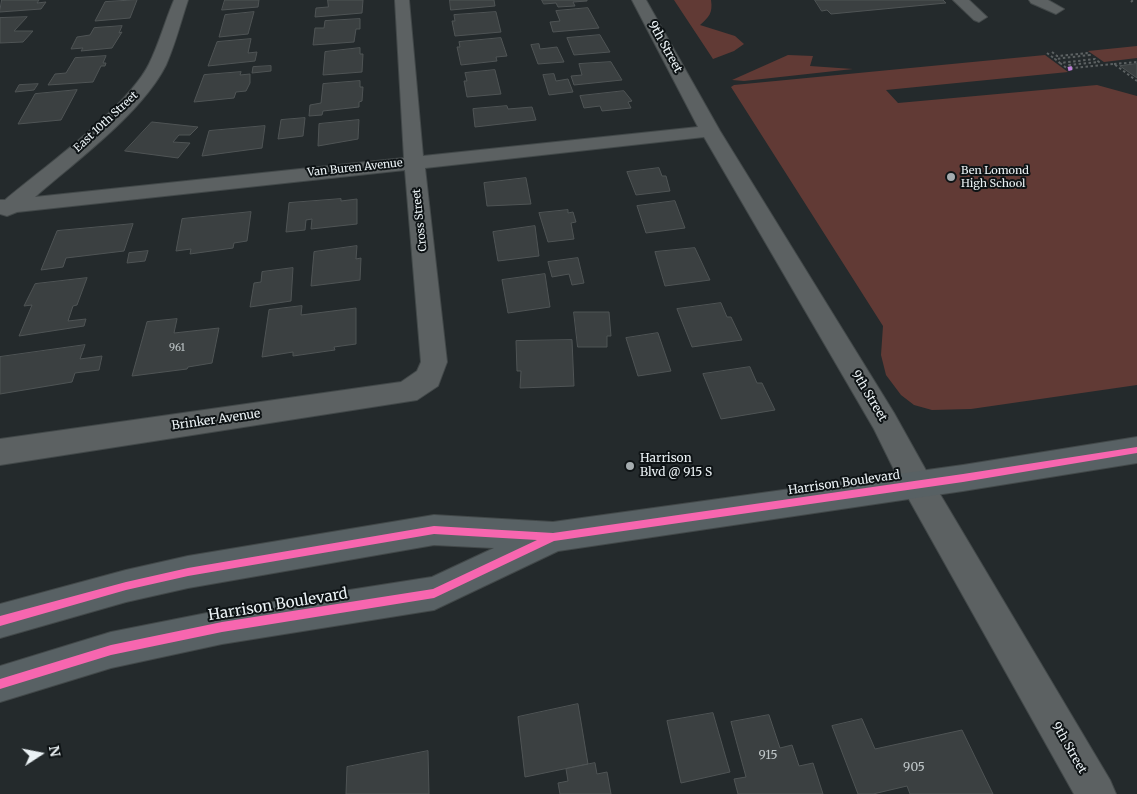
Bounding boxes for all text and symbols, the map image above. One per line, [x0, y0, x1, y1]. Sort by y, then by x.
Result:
street label: 9th Street [645, 19, 685, 75]
street label: East 10th Street [71, 89, 141, 155]
street label: Van Buren Avenue [307, 156, 403, 180]
place label: Ben Lomond High School [961, 164, 1029, 190]
marker: Ben Lomond High School [945, 171, 957, 183]
street label: Cross Street [410, 188, 430, 252]
house number: 961 [169, 342, 185, 354]
street label: 9th Street [848, 368, 890, 424]
street label: Brinker Avenue [171, 407, 261, 433]
place label: Harrison Blvd @ 915 S [640, 452, 712, 480]
marker: Harrison Blvd @ 915 S [624, 460, 636, 472]
street label: Harrison Boulevard [787, 468, 901, 498]
street label: Harrison Boulevard [207, 585, 349, 625]
street label: 9th Street [1049, 720, 1089, 776]
north arrow [15, 729, 65, 779]
text: N [45, 744, 65, 758]
house number: 915 [759, 749, 777, 763]
house number: 905 [903, 761, 925, 775]

